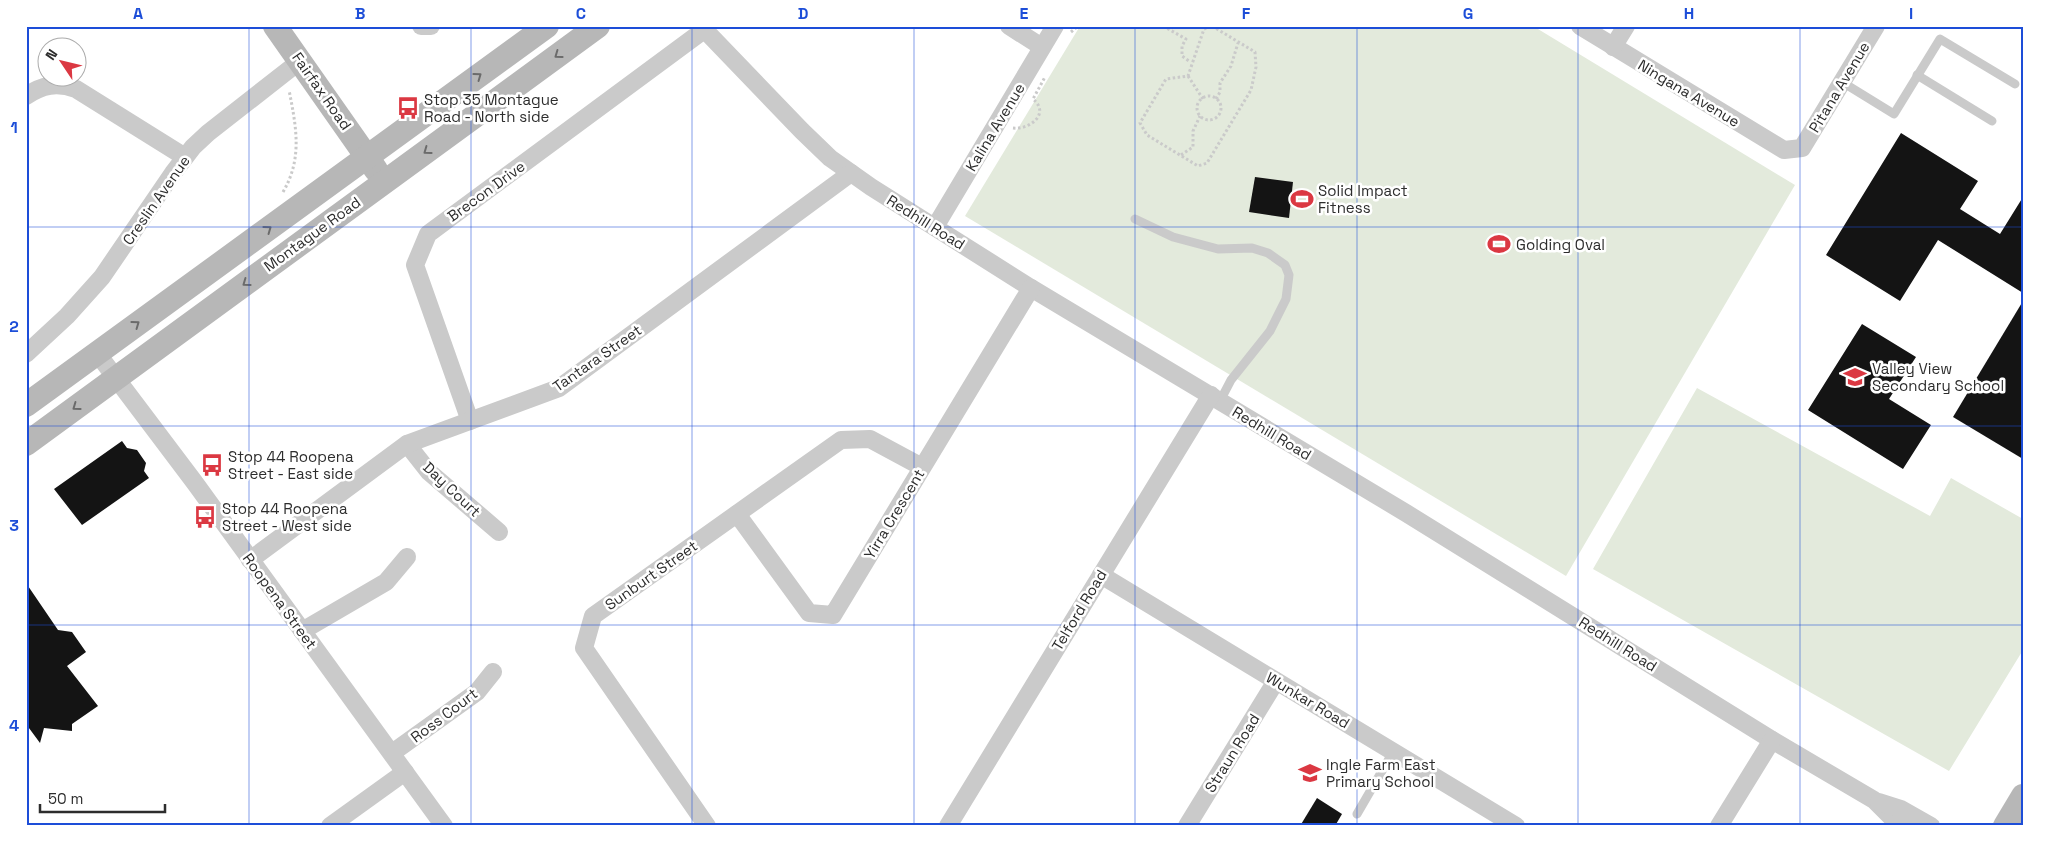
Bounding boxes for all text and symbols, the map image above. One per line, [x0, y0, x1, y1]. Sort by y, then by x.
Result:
text: A [133, 3, 143, 24]
text: B [355, 3, 365, 24]
text: C [576, 3, 586, 24]
text: D [798, 3, 808, 24]
text: E [1020, 3, 1029, 24]
text: F [1242, 3, 1251, 24]
text: G [1463, 3, 1473, 24]
text: H [1684, 3, 1694, 24]
text: I [1909, 3, 1913, 24]
north arrow [38, 38, 88, 88]
street label: Pitana Avenue [1804, 38, 1874, 136]
text: N [41, 46, 61, 64]
street label: Fairfax Road [288, 48, 356, 134]
one-way arrow [555, 49, 564, 58]
street label: Ningana Avenue [1635, 55, 1744, 131]
one-way arrow [472, 74, 481, 82]
street label: Kalina Avenue [961, 79, 1029, 175]
place label: Stop 35 Montague Road - North side [424, 90, 559, 126]
bus stop icon: Stop 35 Montague Road - North side [395, 95, 421, 121]
text: 1 [10, 117, 18, 138]
one-way arrow [424, 145, 433, 153]
street label: Creslin Avenue [118, 151, 194, 248]
street label: Brecon Drive [443, 156, 529, 226]
place label: Solid Impact Fitness [1318, 181, 1408, 217]
sports icon: Solid Impact Fitness [1289, 186, 1315, 212]
street label: Redhill Road [883, 190, 969, 254]
street label: Montague Road [260, 193, 364, 275]
one-way arrow [262, 226, 272, 235]
sports icon: Golding Oval [1486, 231, 1512, 257]
place label: Golding Oval [1516, 235, 1605, 254]
one-way arrow [242, 277, 252, 286]
text: 2 [9, 316, 19, 337]
street label: Tantara Street [549, 320, 645, 396]
one-way arrow [130, 322, 139, 330]
place label: Valley View Secondary School [1872, 359, 2004, 395]
school or university icon: Valley View Secondary School [1842, 364, 1868, 390]
one-way arrow [73, 402, 82, 410]
street label: Redhill Road [1229, 402, 1315, 464]
place label: Stop 44 Roopena Street - East side [228, 447, 354, 483]
bus stop icon: Stop 44 Roopena Street - East side [199, 452, 225, 478]
street label: Day Court [419, 457, 485, 521]
street label: Yirra Crescent [860, 465, 928, 563]
place label: Stop 44 Roopena Street - West side [222, 499, 352, 535]
bus stop icon: Stop 44 Roopena Street - West side [192, 504, 218, 530]
text: 3 [9, 515, 19, 536]
street label: Sunburt Street [601, 536, 701, 614]
street label: Roopena Street [239, 549, 321, 653]
street label: Telford Road [1047, 566, 1111, 654]
street label: Redhill Road [1575, 612, 1661, 676]
street label: Wunkar Road [1263, 668, 1353, 732]
street label: Ross Court [407, 684, 481, 746]
street label: Straun Road [1200, 710, 1264, 796]
text: 4 [9, 715, 19, 736]
place label: Ingle Farm East Primary School [1326, 755, 1436, 791]
school or university icon: Ingle Farm East Primary School [1297, 760, 1323, 786]
scale bar [40, 782, 165, 814]
text: 50 m [48, 789, 83, 808]

